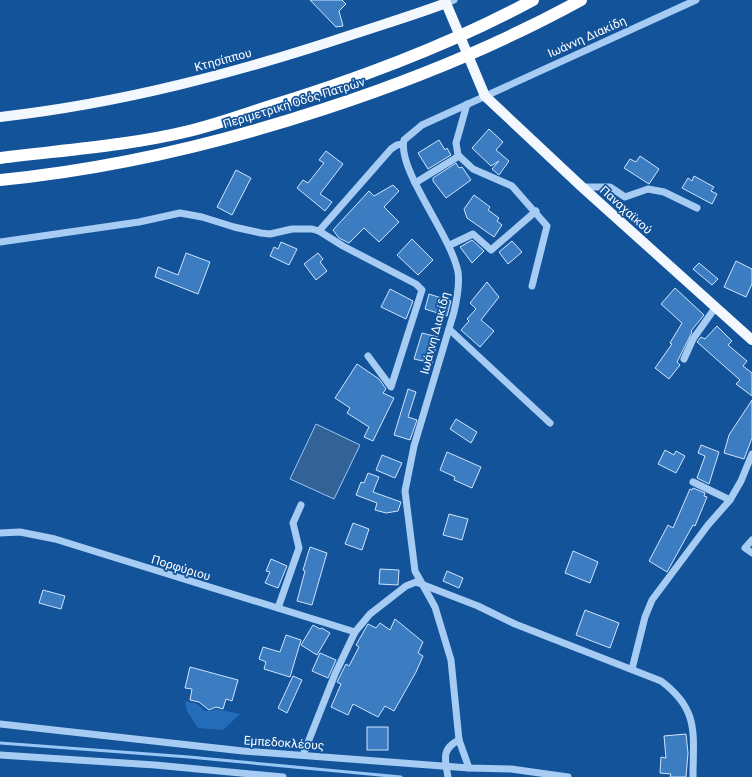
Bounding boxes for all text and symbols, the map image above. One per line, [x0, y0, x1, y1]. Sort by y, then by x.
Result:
street label: Ιωάννη Διακίδη [546, 13, 628, 61]
street label: Κτησίππου [193, 46, 253, 74]
street label: Περιμετρική Οδός Πατρών [221, 75, 367, 131]
street label: Παναχαϊκού [597, 183, 655, 237]
street label: Ιωάννη Διακίδη [417, 290, 453, 376]
street label: Πορφύριου [150, 552, 212, 584]
street label: Εμπεδοκλέους [243, 733, 325, 753]

